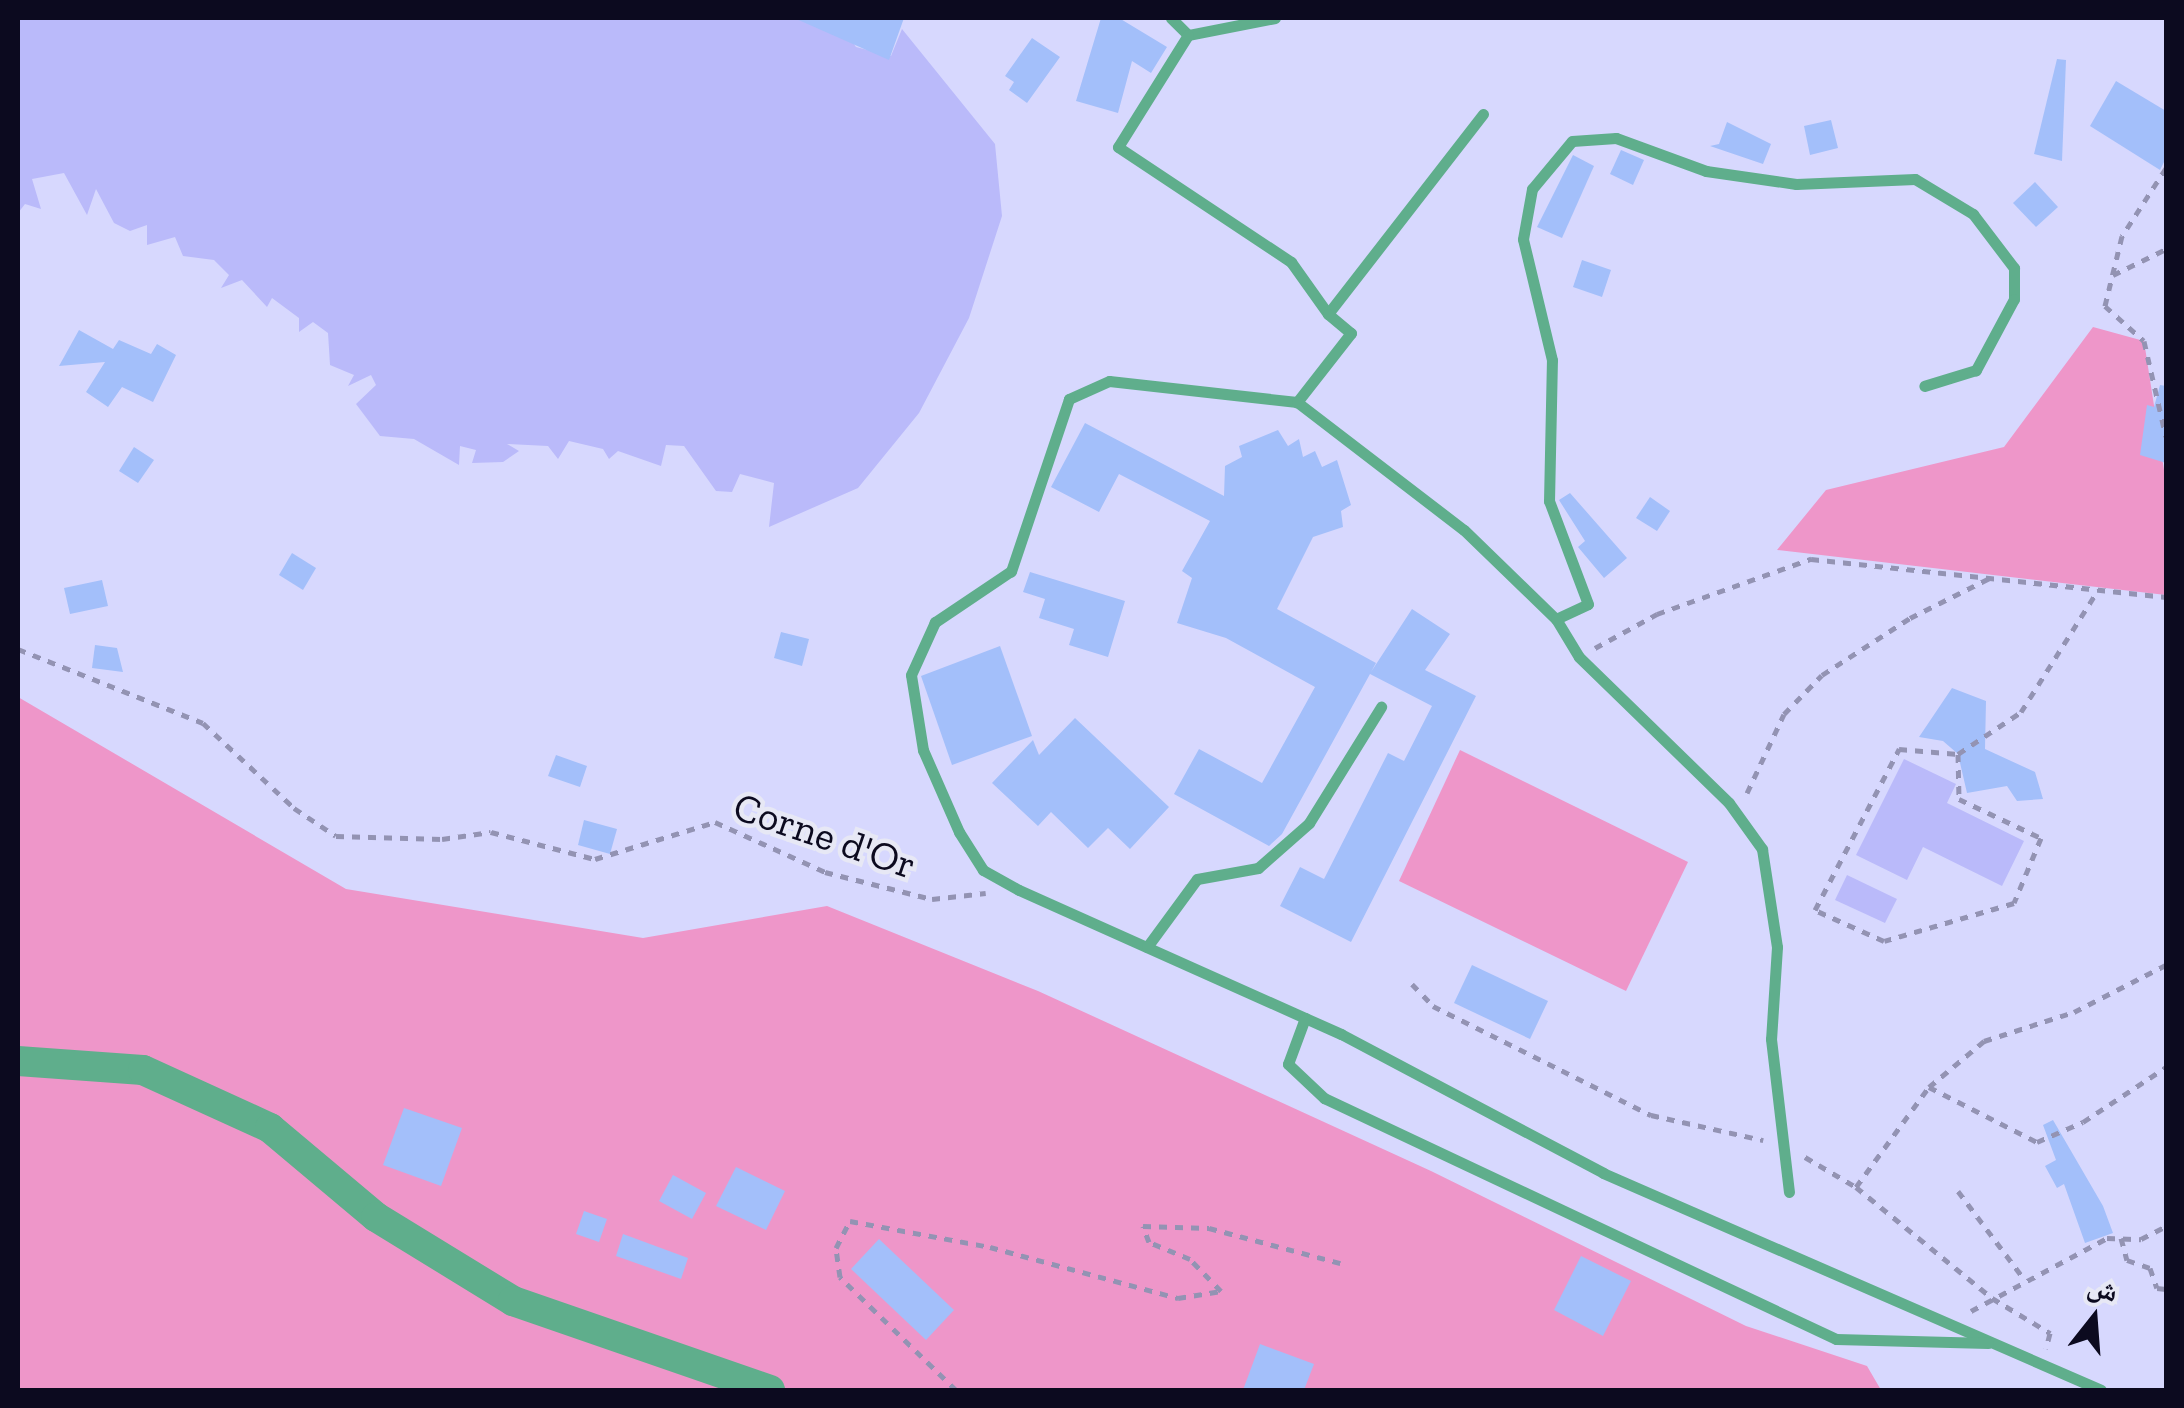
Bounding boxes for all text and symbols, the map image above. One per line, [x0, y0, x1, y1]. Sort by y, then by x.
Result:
street label: Corne d'Or [728, 782, 922, 888]
north arrow [2044, 1268, 2144, 1368]
text: ش [2084, 1269, 2122, 1309]

